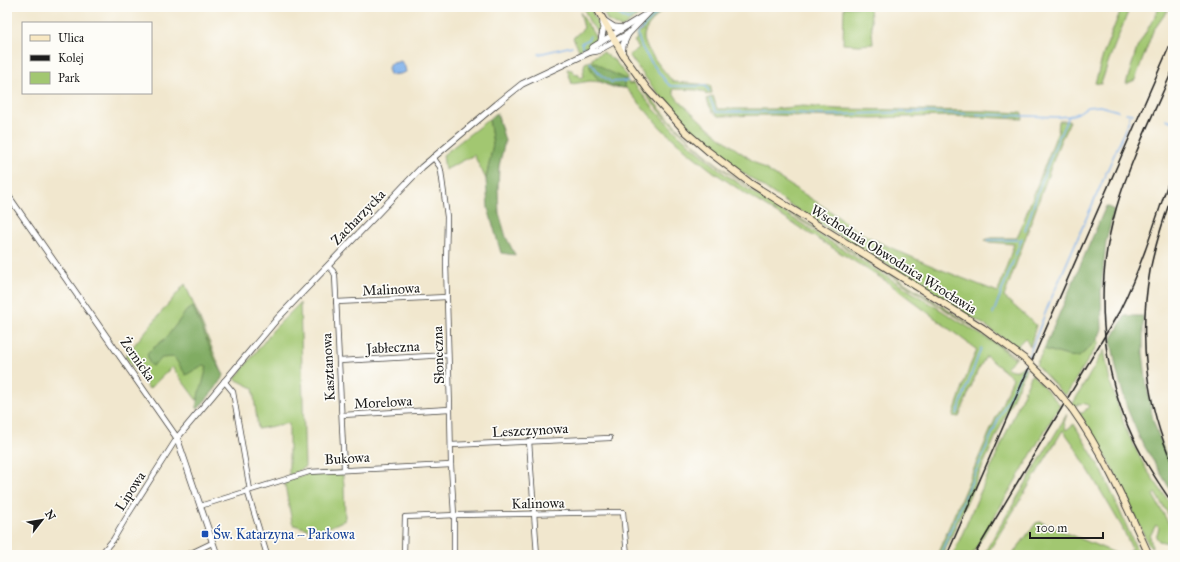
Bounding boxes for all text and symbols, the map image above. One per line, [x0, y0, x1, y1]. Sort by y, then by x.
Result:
legend [22, 22, 152, 94]
text: Ulica [58, 31, 85, 45]
text: Kolej [58, 51, 84, 65]
text: Park [58, 71, 80, 85]
street label: Zacharzycka [328, 186, 389, 249]
street label: Wschodnia Obwodnica Wrocławia [808, 201, 980, 318]
street label: Malinowa [362, 279, 420, 299]
street label: Słoneczna [429, 326, 448, 384]
street label: Kasztanowa [318, 332, 339, 401]
street label: Żernicka [116, 334, 160, 385]
street label: Jabłeczna [364, 338, 420, 358]
street label: Morelowa [353, 392, 413, 413]
street label: Leszczynowa [491, 420, 569, 441]
street label: Bukowa [324, 449, 370, 468]
street label: Lipowa [111, 468, 149, 514]
street label: Kalinowa [511, 495, 565, 512]
north arrow [22, 500, 62, 540]
text: N [42, 508, 58, 523]
scale bar [1030, 514, 1103, 540]
text: 100 m [1036, 521, 1067, 535]
place label: Św. Katarzyna – Parkowa [213, 524, 355, 543]
marker: Św. Katarzyna – Parkowa [200, 529, 210, 539]

